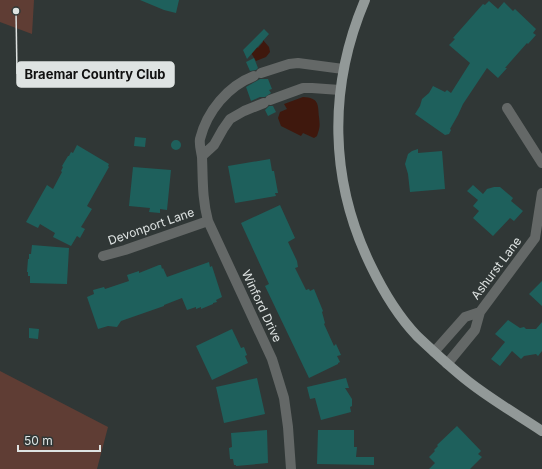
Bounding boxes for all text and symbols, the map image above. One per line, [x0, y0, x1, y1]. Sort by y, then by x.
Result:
callout: Braemar Country Club [17, 62, 174, 87]
text: Braemar Country Club [24, 66, 166, 82]
street label: Devonport Lane [106, 204, 196, 248]
street label: Ashurst Lane [468, 234, 524, 302]
street label: Winford Drive [239, 268, 285, 344]
scale bar [18, 427, 100, 453]
text: 50 m [24, 433, 53, 448]

